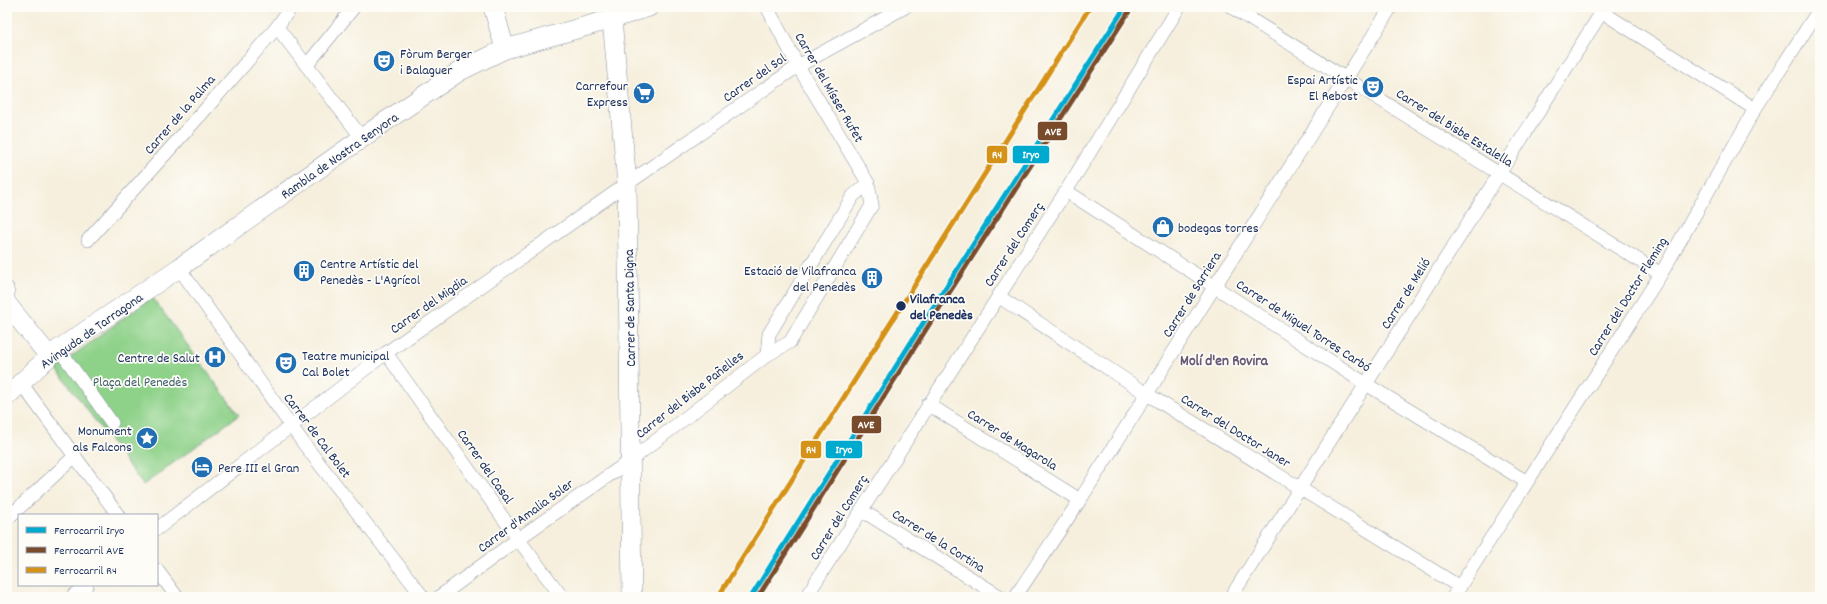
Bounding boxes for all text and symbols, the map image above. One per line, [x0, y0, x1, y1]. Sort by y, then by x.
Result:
street label: Carrer del Mísser Rufet [789, 29, 868, 147]
place label: Fòrum Berger i Balaguer [400, 45, 473, 81]
theatre icon: Fòrum Berger i Balaguer [371, 48, 397, 74]
street label: Carrer del Sol [719, 49, 792, 108]
street label: Carrer de la Palma [140, 71, 221, 160]
place label: Espai Artístic El Rebost [1287, 71, 1358, 107]
theatre icon: Espai Artístic El Rebost [1360, 74, 1386, 100]
place label: Carrefour Express [576, 77, 629, 113]
supermarket icon: Carrefour Express [631, 80, 657, 106]
street label: Carrer del Bisbe Estalella [1391, 84, 1517, 173]
street label: Rambla de Nostra Senyora [277, 108, 403, 205]
line badge: AVE [1037, 121, 1068, 141]
text: AVE [1045, 125, 1062, 141]
line badge: R4 [986, 145, 1008, 164]
line badge: Iryo [1012, 145, 1050, 164]
text: R4 [992, 148, 1002, 164]
text: Iryo [1023, 148, 1040, 164]
street label: Carrer del Comerç [980, 198, 1050, 291]
shop icon: bodegas torres [1150, 214, 1176, 240]
place label: bodegas torres [1178, 219, 1259, 239]
street label: Carrer del Doctor Fleming [1584, 234, 1674, 360]
street label: Carrer de Sarriera [1158, 248, 1227, 342]
street label: Carrer de Santa Digna [620, 249, 642, 367]
street label: Carrer de Melió [1377, 254, 1437, 334]
place label: Centre Artístic del Penedès - L'Agrícol [320, 255, 421, 291]
building icon: Centre Artístic del Penedès - L'Agrícol [291, 258, 317, 284]
place label: Estació de Vilafranca del Penedès [744, 262, 856, 298]
building icon: Estació de Vilafranca del Penedès [859, 265, 885, 291]
street label: Carrer del Migdia [386, 271, 472, 340]
street label: Carrer de Miquel Torres Carbó [1232, 275, 1374, 378]
street label: Avinguda de Tarragona [37, 288, 148, 375]
place label: Vilafranca del Penedès [910, 290, 973, 326]
marker: Vilafranca del Penedès [894, 299, 908, 313]
hospital icon: Centre de Salut [202, 344, 228, 370]
place label: Teatre municipal Cal Bolet [302, 347, 390, 383]
street label: Carrer del Bisbe Pañelles [632, 347, 749, 444]
place label: Centre de Salut [118, 349, 200, 369]
theatre icon: Teatre municipal Cal Bolet [273, 350, 299, 376]
district label: Molí d'en Rovira [1180, 351, 1269, 373]
park label: Plaça del Penedès [93, 373, 187, 393]
street label: Carrer de Cal Bolet [278, 389, 355, 483]
street label: Carrer del Doctor Janer [1176, 390, 1294, 474]
street label: Carrer de Magarola [963, 405, 1061, 477]
line badge: AVE [851, 415, 882, 434]
text: AVE [858, 418, 875, 434]
place label: Monument als Falcons [73, 422, 132, 458]
place icon: Monument als Falcons [134, 425, 160, 451]
street label: Carrer del Casal [451, 426, 518, 509]
line badge: R4 [800, 440, 822, 459]
line badge: Iryo [825, 440, 863, 459]
text: R4 [806, 443, 816, 459]
text: Iryo [836, 443, 853, 459]
hotel icon: Pere III el Gran [189, 454, 215, 480]
place label: Pere III el Gran [218, 459, 299, 479]
street label: Carrer del Comerç [805, 471, 874, 565]
street label: Carrer d'Amalia Soler [474, 474, 579, 558]
street label: Carrer de la Cortina [887, 505, 989, 579]
legend [18, 514, 158, 586]
text: Ferrocarril Iryo [54, 523, 124, 540]
text: Ferrocarril AVE [54, 543, 124, 560]
text: Ferrocarril R4 [54, 563, 117, 580]

